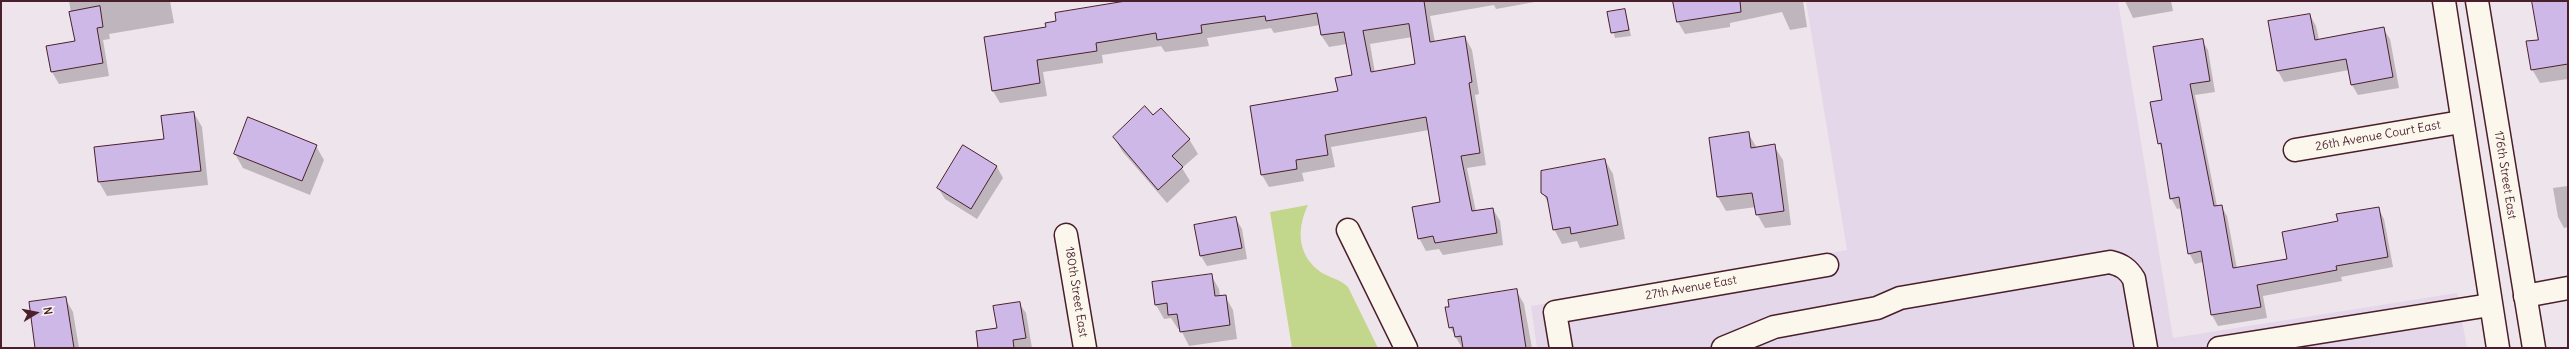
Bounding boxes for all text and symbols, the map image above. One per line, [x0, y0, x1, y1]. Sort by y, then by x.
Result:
street label: 26th Avenue Court East [2314, 118, 2442, 154]
street label: 176th Street East [2491, 130, 2519, 220]
street label: 180th Street East [1062, 246, 1090, 338]
street label: 27th Avenue East [1644, 273, 1738, 303]
north arrow [16, 293, 56, 333]
text: N [40, 306, 55, 316]

